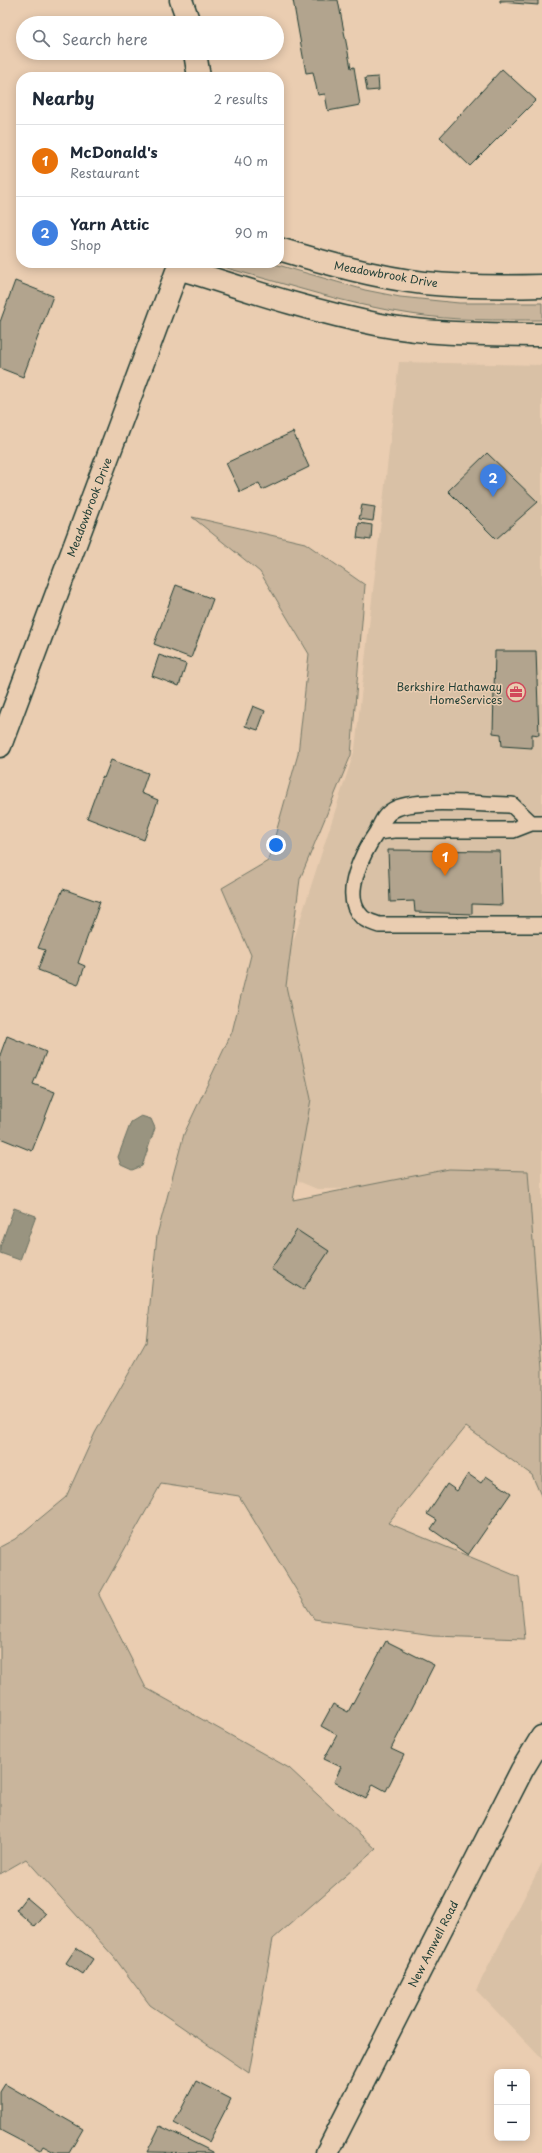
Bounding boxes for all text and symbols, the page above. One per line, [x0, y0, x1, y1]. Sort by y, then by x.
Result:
search box [16, 16, 284, 60]
icon: search [30, 27, 52, 49]
text: Search here [62, 27, 148, 50]
text: Nearby [32, 85, 94, 111]
text: 2 results [214, 89, 268, 108]
text: McDonald's [70, 140, 158, 163]
text: 1 [42, 151, 48, 170]
text: 40 m [234, 151, 268, 170]
text: Restaurant [70, 163, 140, 182]
text: Yarn Attic [70, 212, 149, 235]
text: 2 [40, 223, 50, 242]
text: 90 m [235, 223, 268, 242]
text: Shop [70, 235, 101, 254]
street label: Meadowbrook Drive [333, 257, 439, 292]
street label: Meadowbrook Drive [62, 455, 116, 559]
pin: 2 [480, 464, 506, 497]
place label: Berkshire Hathaway HomeServices [396, 678, 502, 708]
office icon: Berkshire Hathaway HomeServices [505, 681, 527, 703]
your location [266, 835, 286, 855]
pin: 1 [432, 843, 458, 876]
street label: New Amwell Road [404, 1898, 462, 1990]
map controls [494, 2069, 530, 2141]
button: + [494, 2069, 530, 2105]
button: − [494, 2105, 530, 2141]

